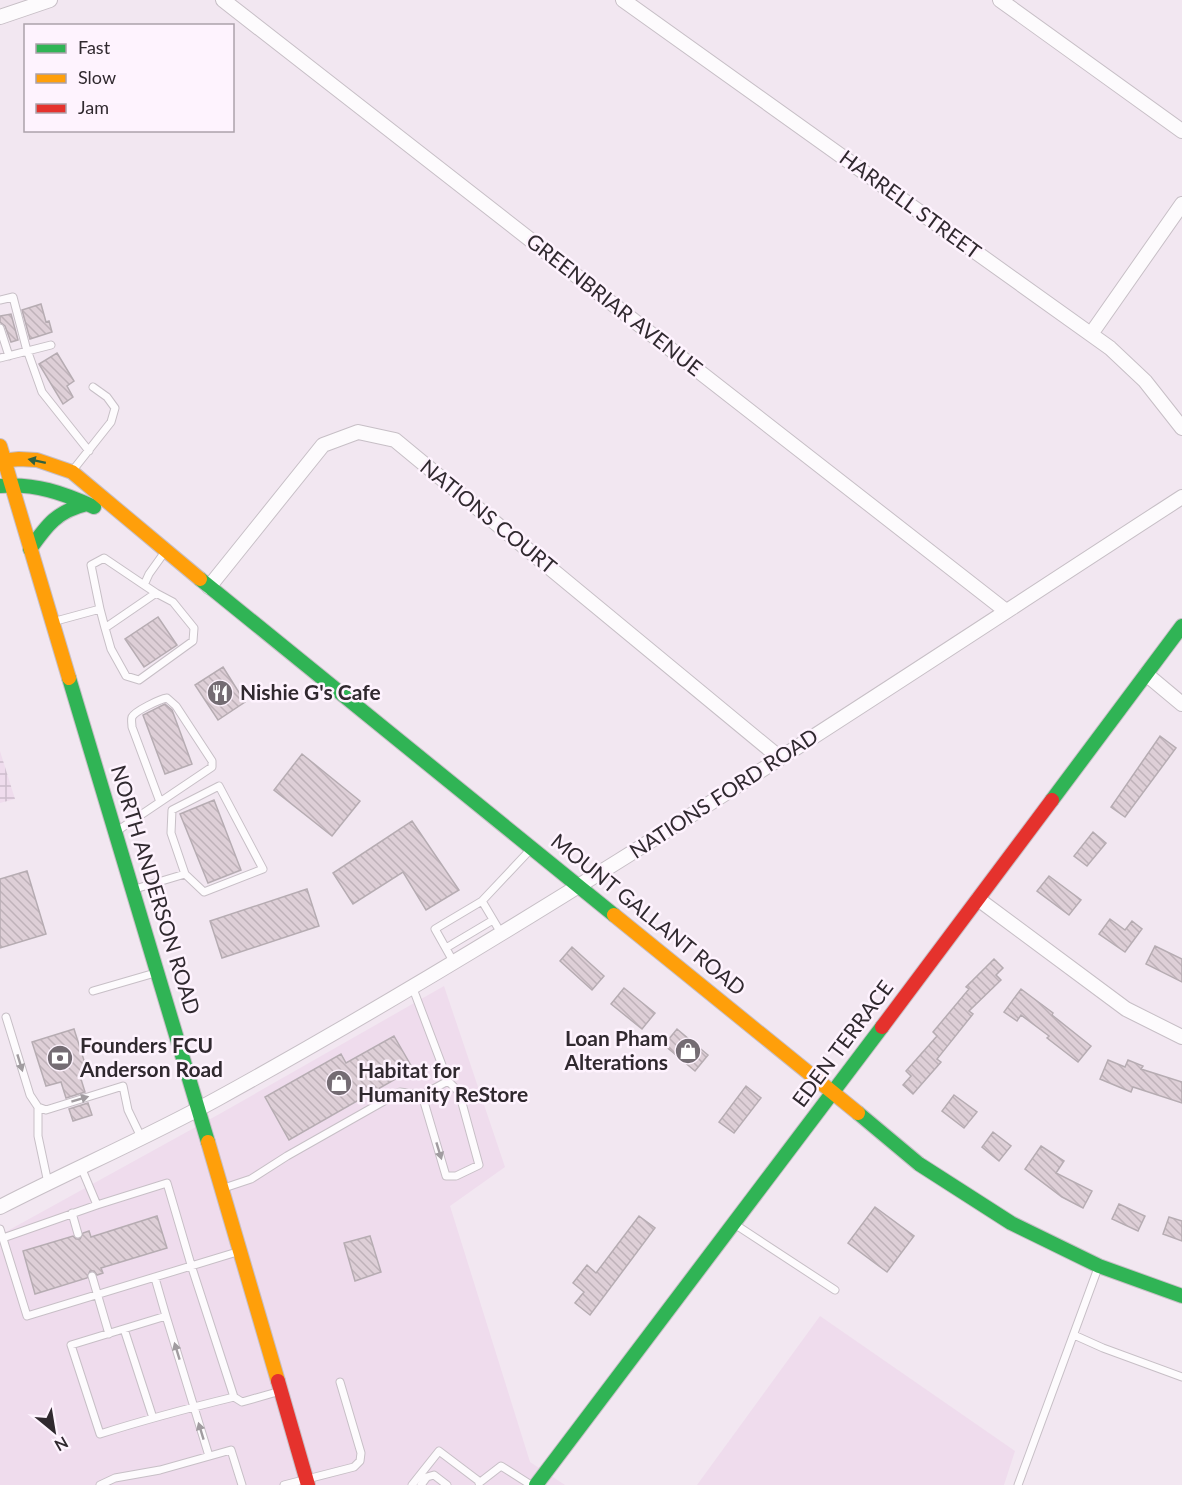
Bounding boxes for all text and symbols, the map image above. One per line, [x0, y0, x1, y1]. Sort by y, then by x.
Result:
legend [24, 24, 234, 132]
text: Fast [78, 36, 111, 58]
text: Slow [78, 66, 116, 88]
text: Jam [78, 96, 109, 118]
street label: HARRELL STREET [835, 144, 987, 264]
street label: GREENBRIAR AVENUE [522, 227, 708, 380]
street label: NATIONS COURT [416, 453, 562, 579]
one-way arrow [27, 456, 46, 465]
restaurant icon: Nishie G's Cafe [205, 678, 235, 708]
place label: Nishie G's Cafe [240, 679, 381, 704]
street label: NATIONS FORD ROAD [624, 723, 822, 863]
street label: NORTH ANDERSON ROAD [107, 762, 206, 1017]
street label: MOUNT GALLANT ROAD [547, 828, 751, 1000]
street label: EDEN TERRACE [786, 975, 897, 1111]
place label: Loan Pham Alterations [563, 1025, 668, 1074]
place label: Founders FCU Anderson Road [79, 1032, 223, 1081]
shop icon: Loan Pham Alterations [673, 1036, 703, 1066]
bank icon: Founders FCU Anderson Road [45, 1043, 75, 1073]
one-way arrow [16, 1054, 25, 1072]
place label: Habitat for Humanity ReStore [358, 1057, 528, 1106]
shop icon: Habitat for Humanity ReStore [324, 1068, 354, 1098]
one-way arrow [71, 1094, 89, 1103]
one-way arrow [435, 1143, 444, 1161]
one-way arrow [172, 1342, 181, 1360]
north arrow [24, 1401, 84, 1461]
one-way arrow [196, 1422, 205, 1440]
text: N [52, 1433, 72, 1456]

